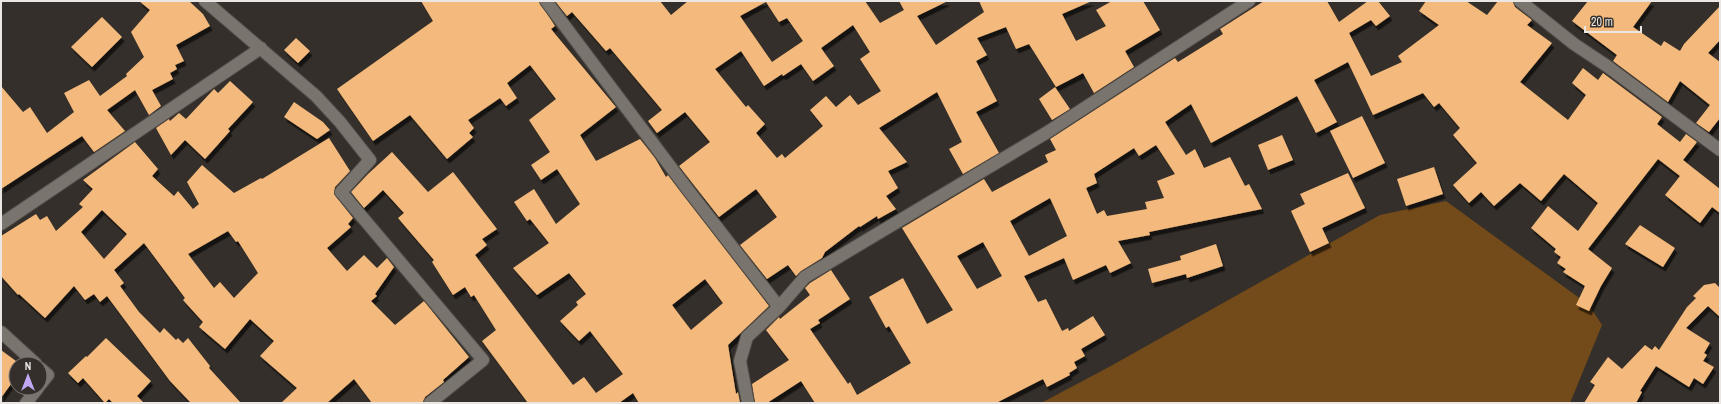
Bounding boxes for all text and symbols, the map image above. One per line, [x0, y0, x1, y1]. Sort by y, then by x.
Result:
scale bar [1585, 8, 1641, 34]
text: 20 m [1591, 14, 1613, 30]
north arrow [8, 356, 48, 396]
text: N [25, 359, 31, 373]

